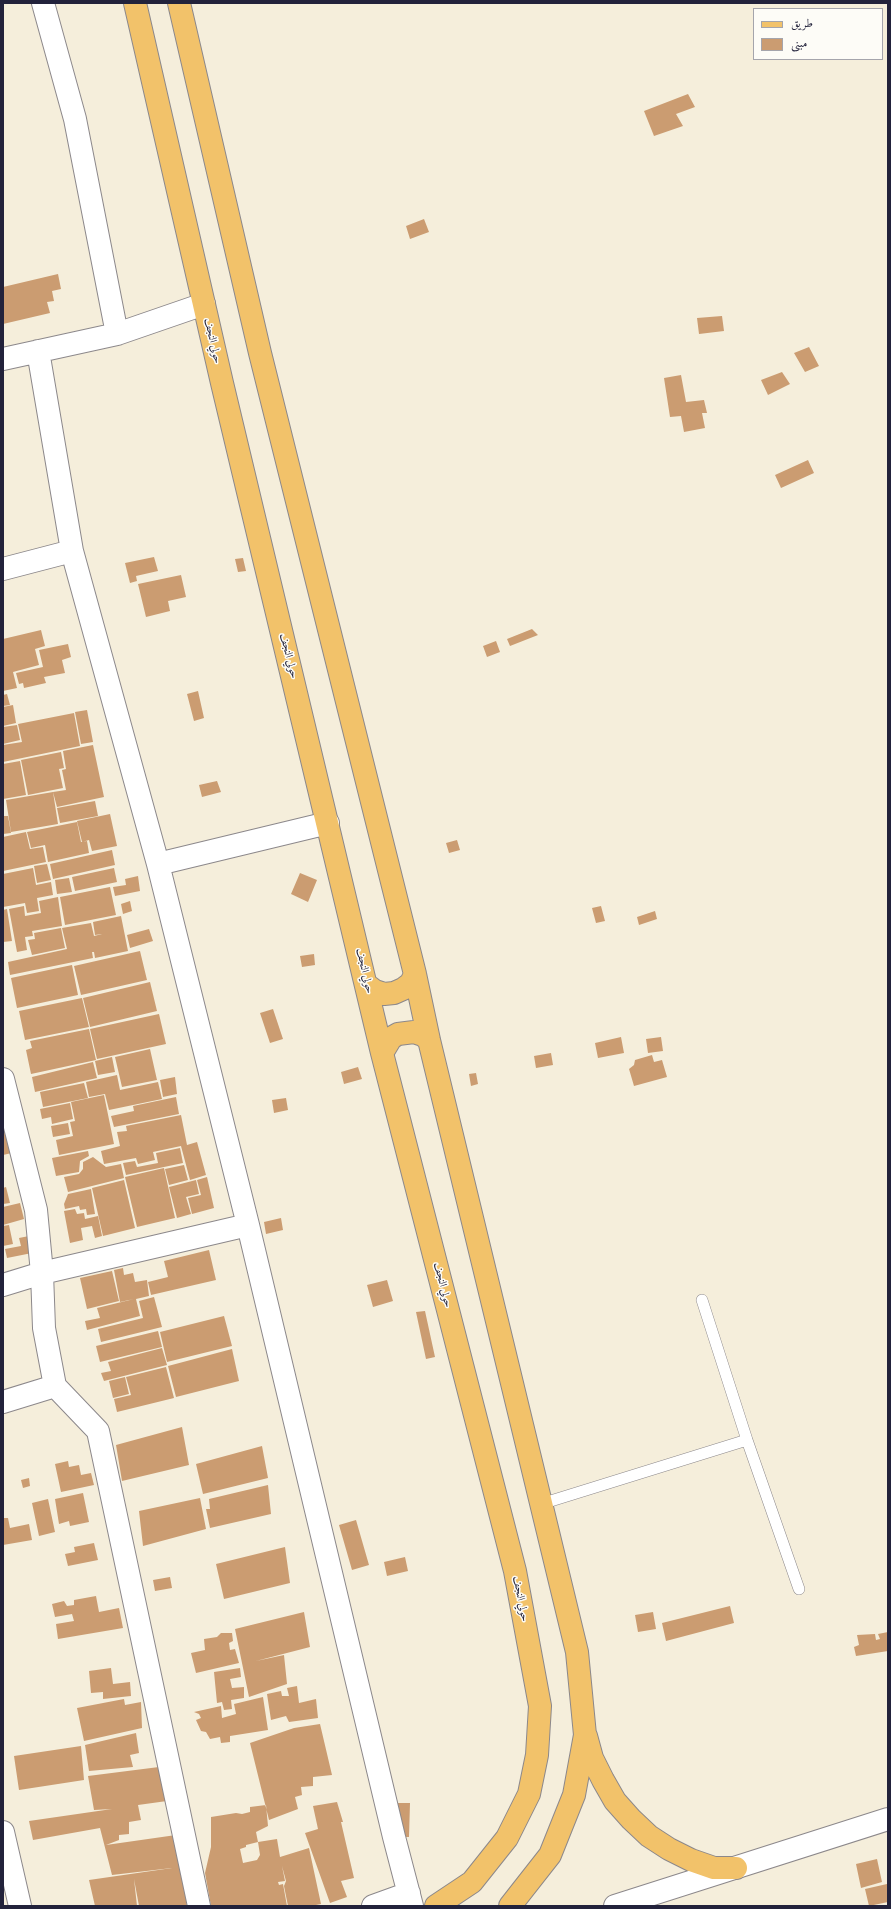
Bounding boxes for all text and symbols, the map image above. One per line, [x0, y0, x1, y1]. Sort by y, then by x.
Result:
legend [753, 8, 883, 60]
text: طريق [791, 16, 813, 31]
text: مبنى [791, 36, 807, 51]
street label: حولي النجف [200, 317, 224, 365]
street label: حولي النجف [276, 632, 300, 680]
street label: حولي النجف [352, 947, 376, 995]
street label: حولي النجف [430, 1261, 454, 1309]
street label: حولي النجف [509, 1575, 531, 1623]

